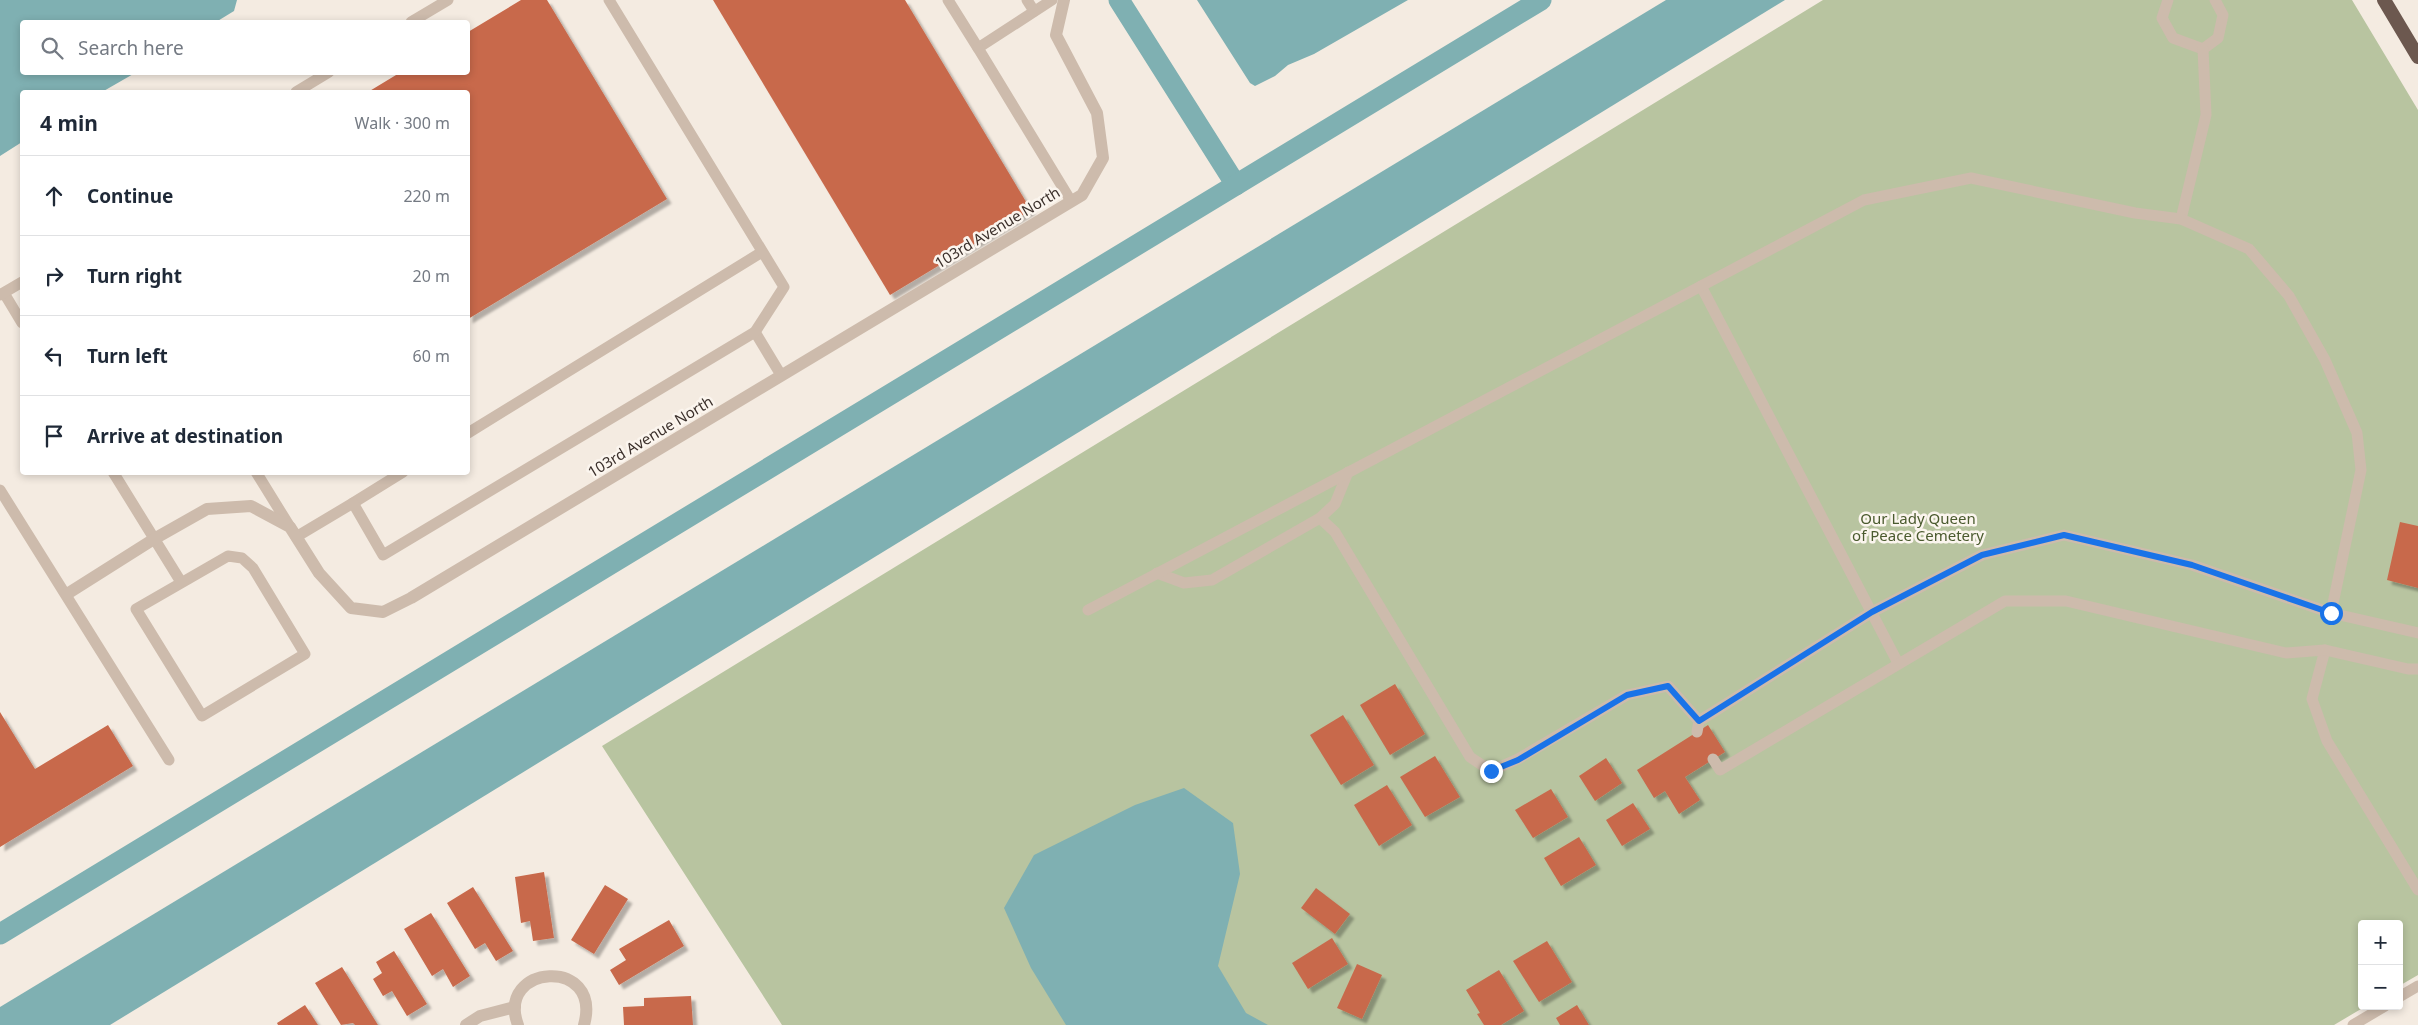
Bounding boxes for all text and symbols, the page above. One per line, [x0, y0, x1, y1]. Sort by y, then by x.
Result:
search box [20, 20, 470, 75]
icon: search [38, 34, 66, 62]
text: Search here [78, 35, 184, 61]
text: 4 min [40, 109, 98, 137]
text: Walk · 300 m [355, 112, 450, 134]
icon: ahead [40, 182, 68, 210]
street label: 103rd Avenue North [931, 182, 1063, 272]
text: Continue [87, 183, 173, 209]
text: 220 m [403, 185, 450, 207]
icon: right [40, 262, 68, 290]
text: Turn right [87, 263, 182, 289]
text: 20 m [413, 265, 450, 287]
icon: left [40, 342, 68, 370]
text: Turn left [87, 343, 168, 369]
text: 60 m [413, 345, 450, 367]
street label: 103rd Avenue North [584, 391, 716, 481]
icon: arrive [40, 422, 68, 450]
text: Arrive at destination [87, 423, 283, 449]
park label: Our Lady Queen of Peace Cemetery [1852, 508, 1984, 545]
route start [2320, 602, 2343, 625]
route end [1480, 760, 1503, 783]
map controls [2358, 920, 2403, 1010]
button: + [2358, 920, 2403, 965]
button: − [2358, 965, 2403, 1010]

